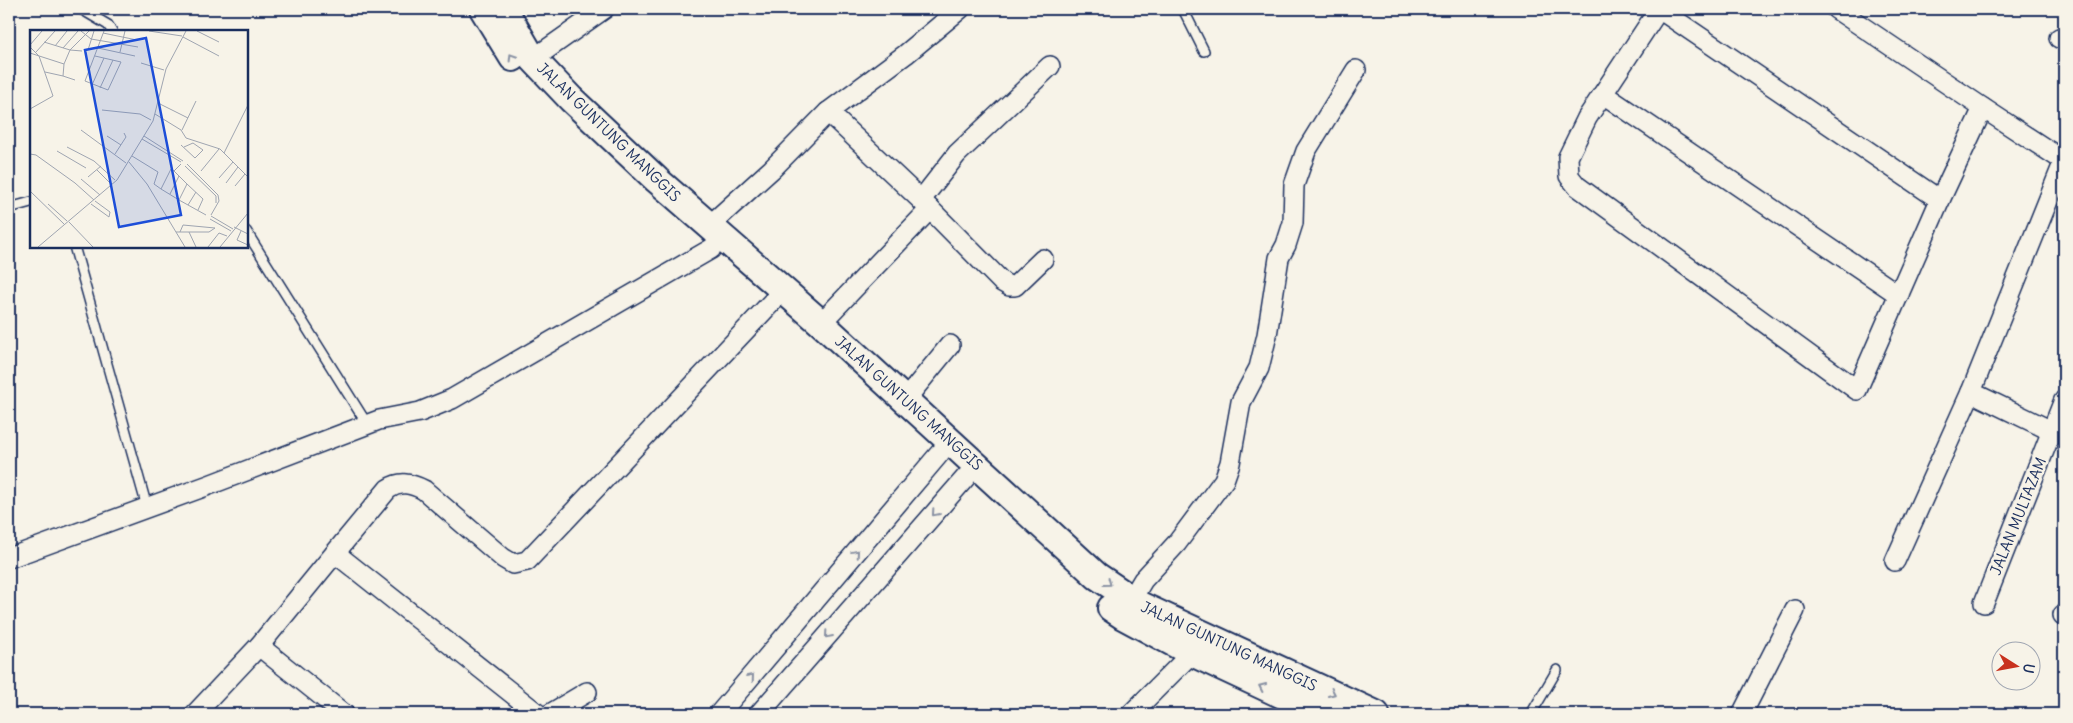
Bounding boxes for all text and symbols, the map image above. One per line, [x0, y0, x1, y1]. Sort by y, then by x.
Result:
inset map [30, 30, 248, 248]
one-way arrow [509, 54, 519, 63]
street label: JALAN GUNTUNG MANGGIS [533, 58, 685, 206]
street label: JALAN GUNTUNG MANGGIS [831, 332, 987, 474]
street label: JALAN MULTAZAM [1986, 454, 2050, 578]
one-way arrow [931, 507, 940, 516]
one-way arrow [850, 550, 859, 559]
one-way arrow [1102, 578, 1111, 586]
street label: JALAN GUNTUNG MANGGIS [1138, 597, 1320, 695]
one-way arrow [825, 630, 834, 639]
north arrow [1990, 640, 2040, 690]
text: U [2019, 662, 2039, 675]
one-way arrow [745, 674, 754, 683]
one-way arrow [1258, 682, 1267, 693]
one-way arrow [1327, 687, 1336, 698]

